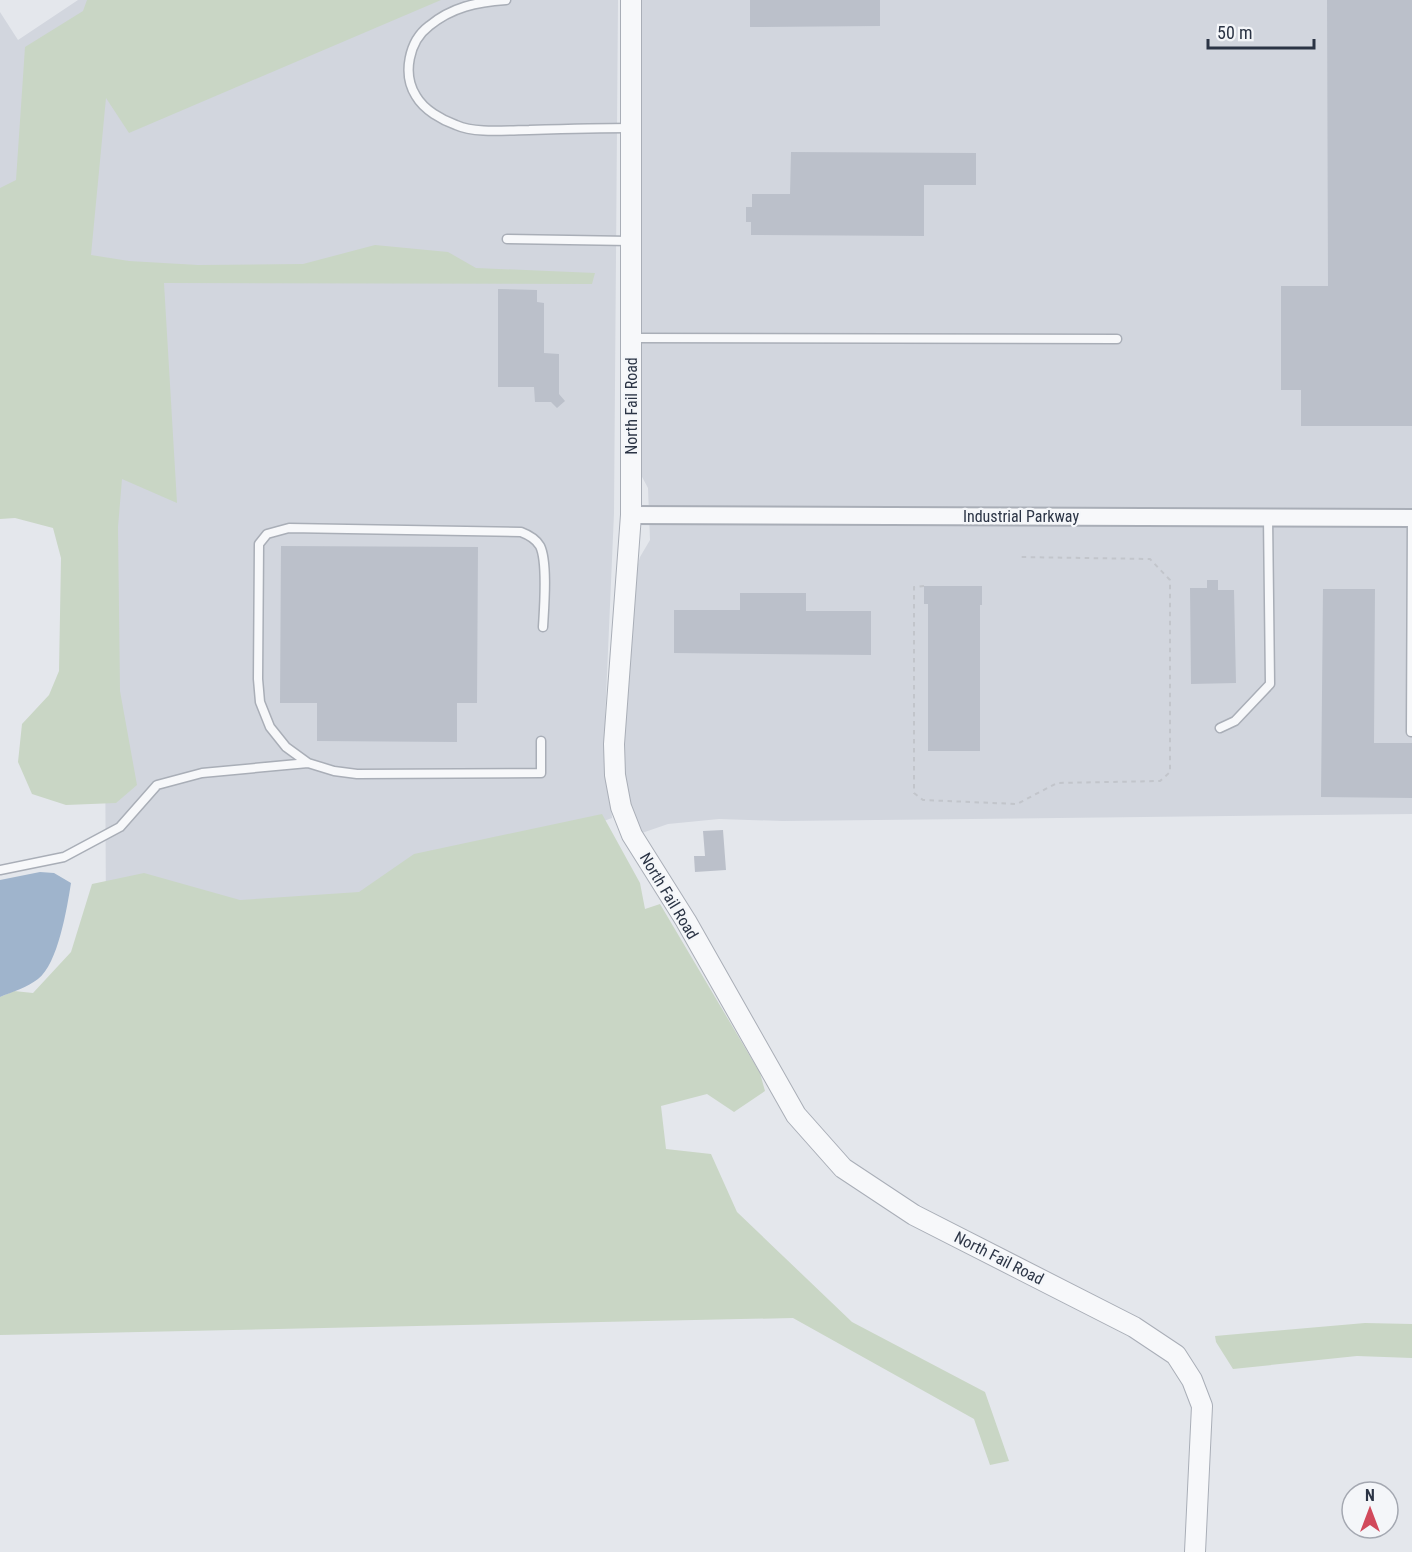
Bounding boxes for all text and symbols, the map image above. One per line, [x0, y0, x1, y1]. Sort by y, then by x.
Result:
scale bar [1208, 12, 1314, 50]
text: 50 m [1217, 22, 1252, 43]
street label: North Fail Road [622, 357, 641, 455]
street label: Industrial Parkway [963, 507, 1079, 526]
street label: North Fail Road [636, 849, 702, 943]
street label: North Fail Road [951, 1227, 1047, 1289]
north arrow [1340, 1480, 1400, 1540]
text: N [1365, 1486, 1375, 1505]

